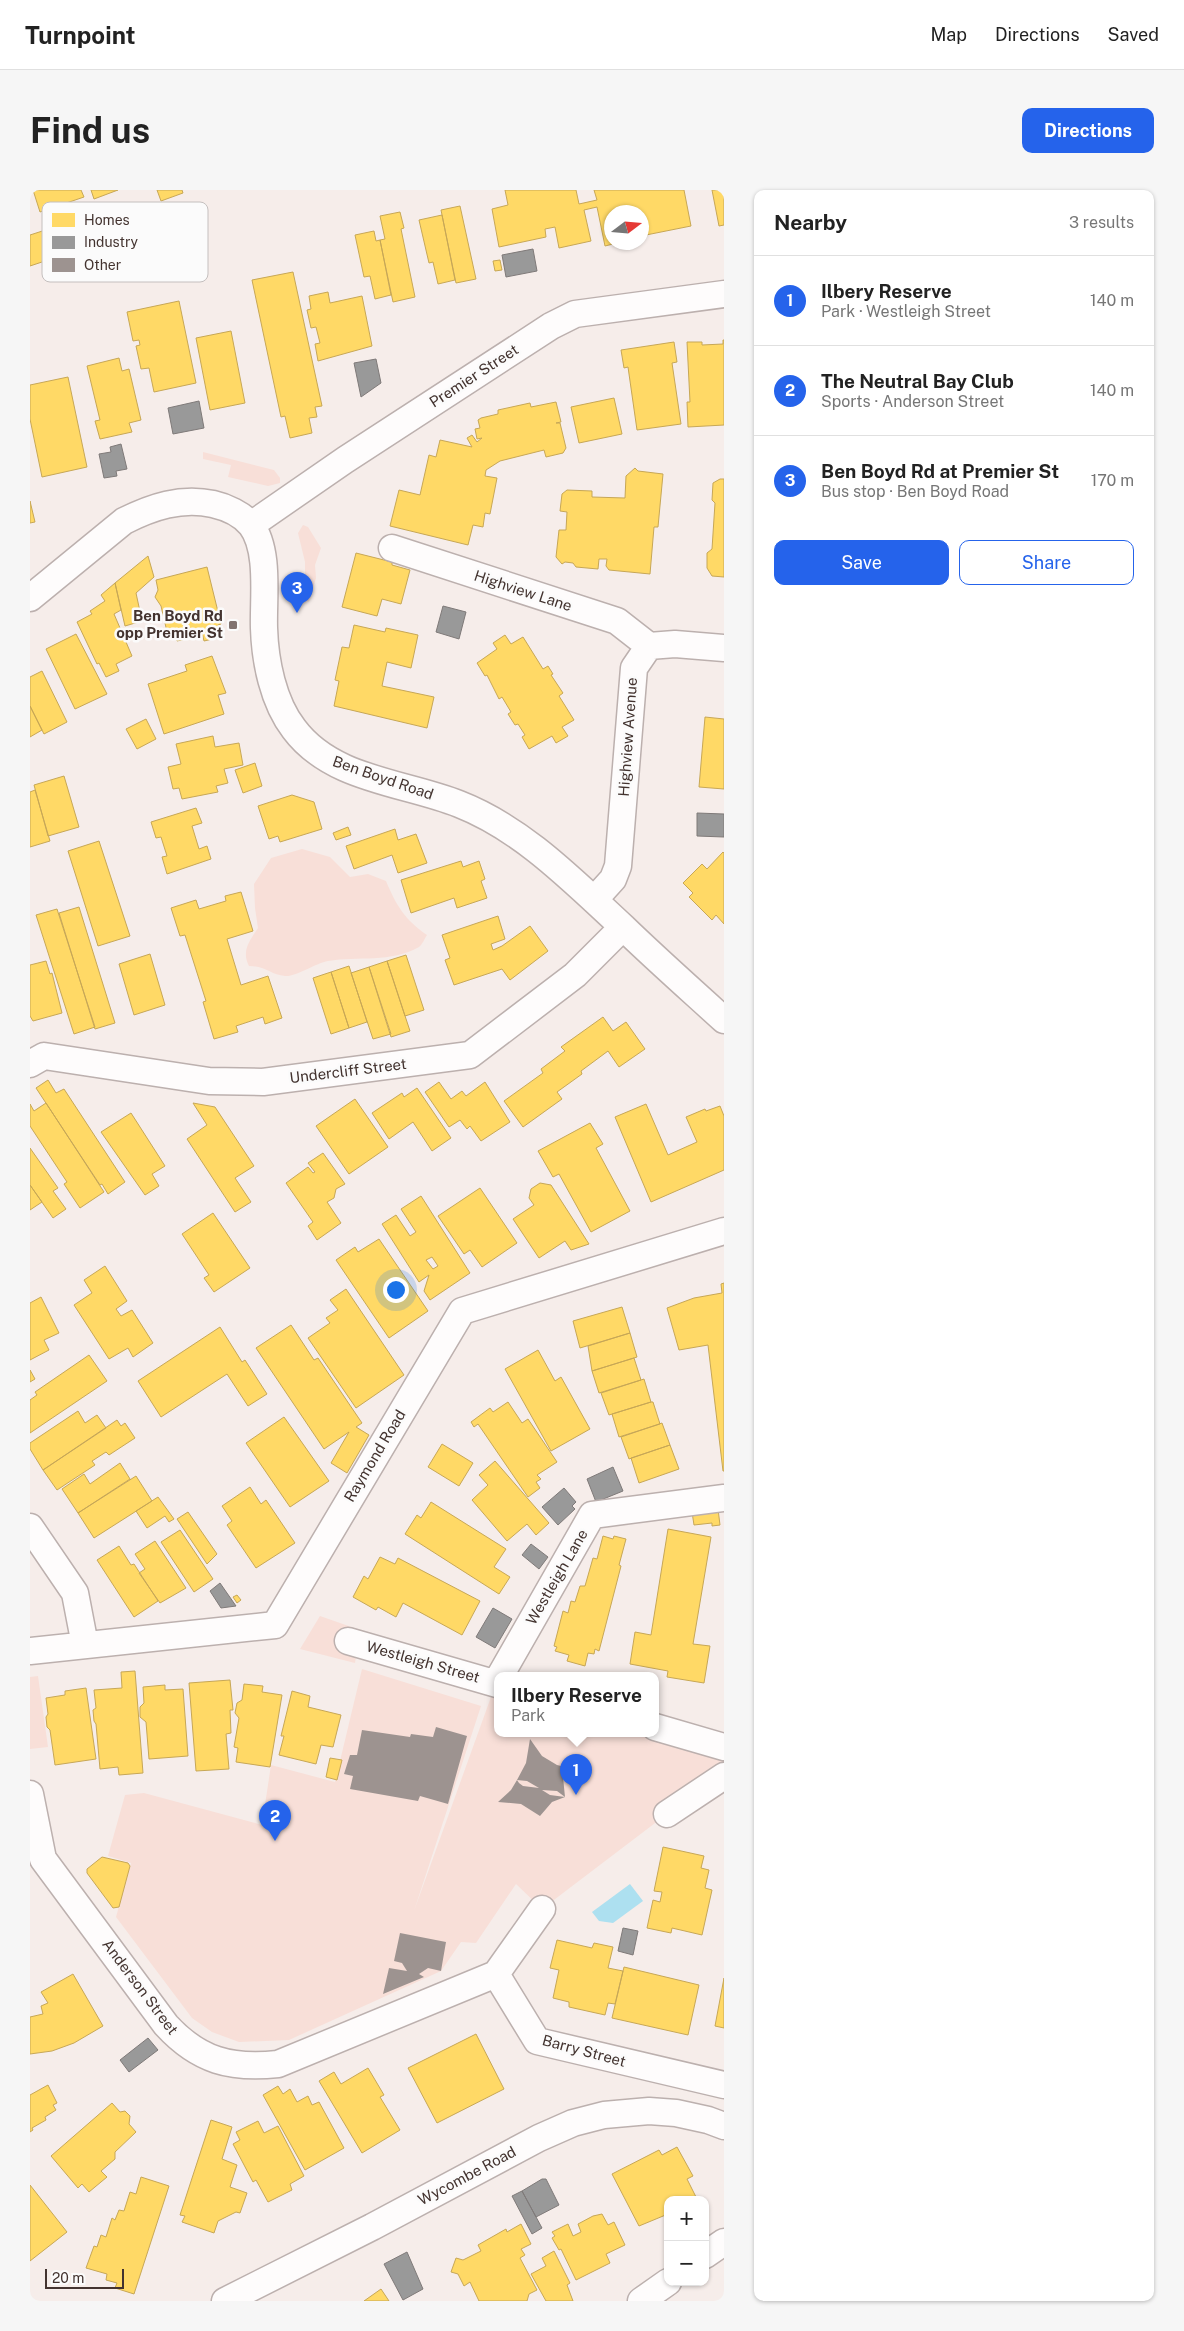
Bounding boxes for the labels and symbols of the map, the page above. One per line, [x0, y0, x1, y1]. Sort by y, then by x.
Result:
legend [42, 202, 208, 282]
north arrow [604, 205, 649, 250]
text: Homes [84, 212, 130, 228]
text: Industry [84, 234, 139, 250]
text: Other [84, 257, 121, 273]
street label: Premier Street [426, 341, 521, 411]
street label: Highview Lane [472, 567, 574, 614]
pin: 3 [281, 572, 313, 613]
place label: Ben Boyd Rd opp Premier St [116, 607, 223, 641]
marker: Ben Boyd Rd opp Premier St [227, 619, 239, 631]
street label: Highview Avenue [615, 677, 640, 797]
street label: Ben Boyd Road [331, 752, 436, 803]
street label: Undercliff Street [289, 1055, 407, 1086]
your location [383, 1277, 409, 1303]
street label: Raymond Road [340, 1407, 409, 1505]
street label: Westleigh Lane [522, 1526, 591, 1627]
street label: Westleigh Street [365, 1637, 482, 1686]
pin: 1 [560, 1754, 592, 1795]
pin: 2 [259, 1800, 291, 1841]
street label: Anderson Street [99, 1936, 182, 2038]
street label: Barry Street [541, 2031, 628, 2070]
street label: Wycombe Road [415, 2143, 519, 2208]
scale bar [45, 2266, 124, 2289]

